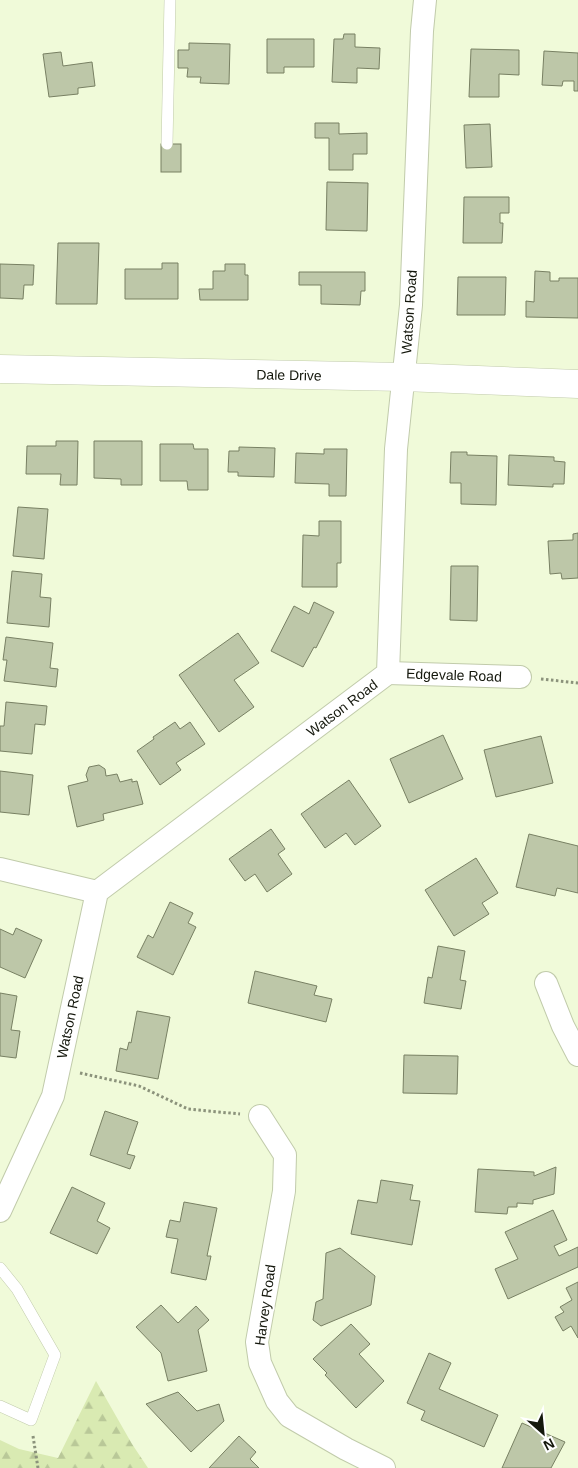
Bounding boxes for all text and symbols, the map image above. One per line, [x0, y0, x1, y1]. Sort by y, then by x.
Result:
street label: Watson Road [398, 269, 420, 355]
street label: Dale Drive [256, 366, 322, 384]
street label: Edgevale Road [406, 665, 502, 685]
street label: Watson Road [304, 676, 380, 740]
street label: Watson Road [53, 974, 87, 1060]
street label: Harvey Road [251, 1263, 279, 1347]
north arrow [518, 1408, 568, 1458]
text: N [541, 1435, 557, 1454]

